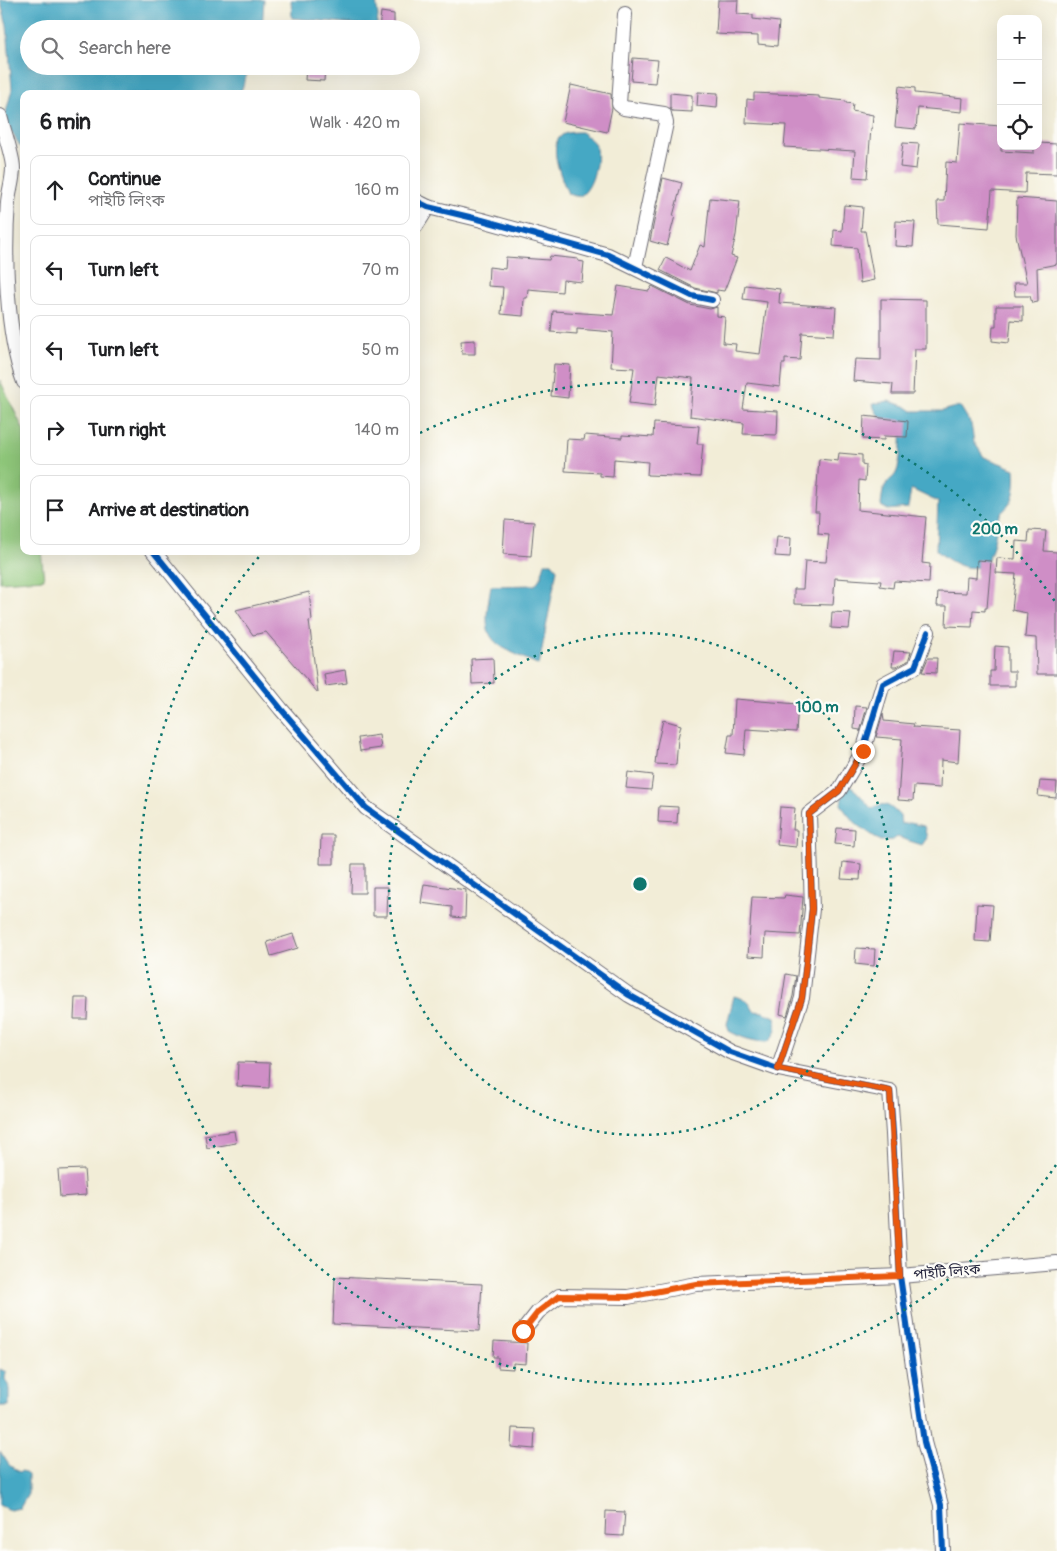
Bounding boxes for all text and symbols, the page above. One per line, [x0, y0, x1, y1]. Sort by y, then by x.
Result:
map controls [997, 15, 1042, 150]
button: + [997, 15, 1042, 60]
search box [20, 20, 420, 75]
icon: search [38, 34, 66, 62]
text: Search here [78, 36, 171, 60]
button: − [997, 60, 1042, 105]
button: locate [997, 105, 1042, 150]
text: 6 min [40, 109, 91, 136]
text: Walk · 420 m [309, 113, 400, 133]
text: Continue [88, 167, 161, 191]
icon: ahead [41, 176, 69, 204]
text: 160 m [355, 180, 399, 200]
text: পাইটি লিংক [88, 191, 165, 211]
icon: left [41, 256, 69, 284]
text: Turn left [88, 258, 158, 282]
text: 70 m [362, 260, 399, 280]
icon: left [41, 336, 69, 364]
text: Turn left [88, 338, 158, 362]
text: 50 m [362, 340, 399, 360]
icon: right [41, 416, 69, 444]
text: Turn right [88, 418, 166, 442]
text: 140 m [355, 420, 399, 440]
icon: arrive [41, 496, 69, 524]
text: Arrive at destination [88, 498, 249, 522]
text: 200 m [972, 520, 1018, 539]
text: 100 m [796, 698, 838, 717]
route end [852, 740, 875, 763]
centre of rings [631, 875, 649, 893]
street label: পাইটি লিংক [913, 1261, 982, 1283]
route start [512, 1320, 535, 1343]

